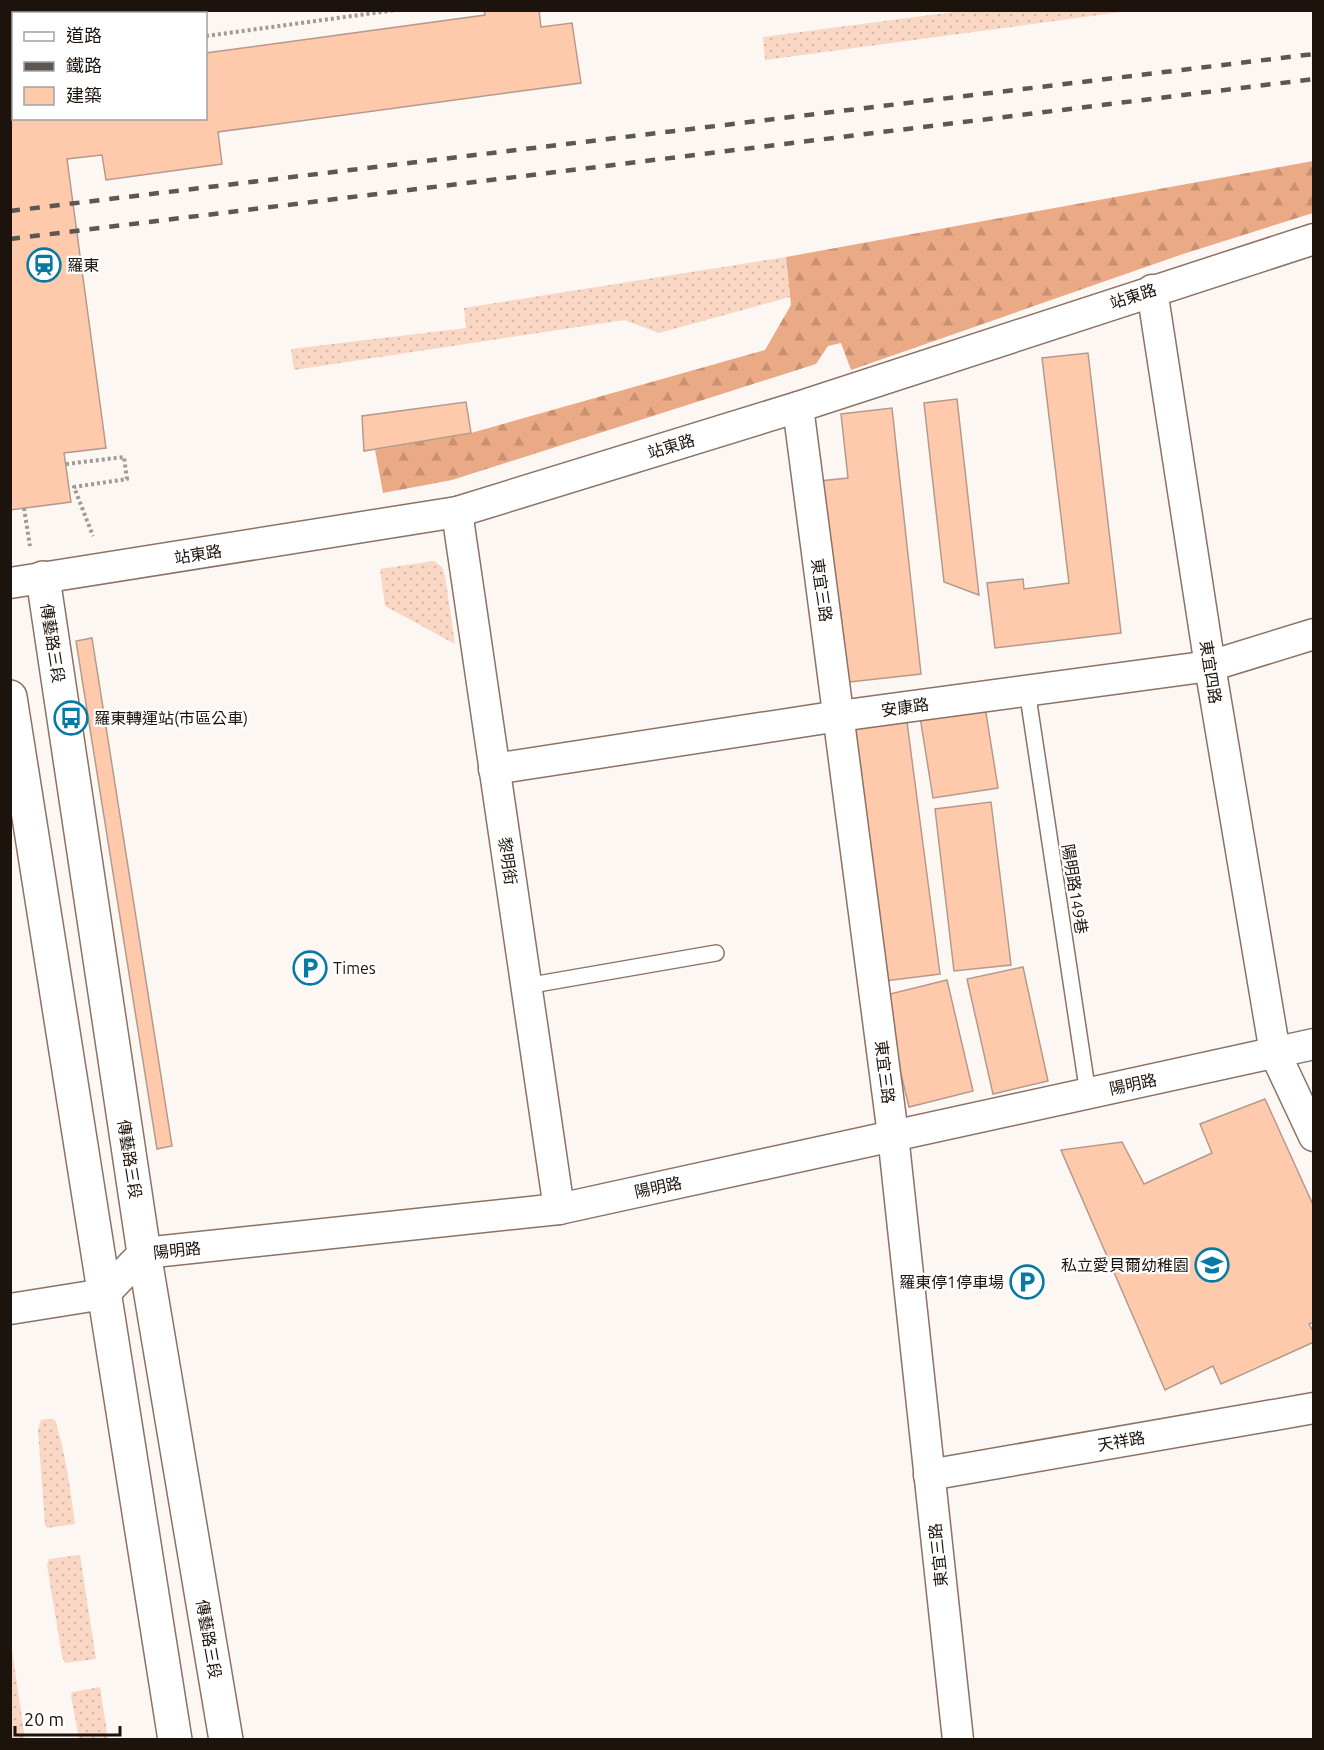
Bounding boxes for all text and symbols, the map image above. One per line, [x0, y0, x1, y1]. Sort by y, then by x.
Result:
legend [12, 12, 207, 120]
text: 道路 [66, 25, 102, 45]
text: 鐵路 [66, 55, 102, 75]
text: 建築 [66, 85, 102, 105]
station icon: 羅東 [26, 247, 62, 283]
place label: 羅東 [67, 256, 99, 274]
street label: 站東路 [1107, 280, 1159, 312]
street label: 站東路 [645, 430, 697, 462]
street label: 站東路 [173, 541, 223, 567]
street label: 東宜三路 [809, 557, 835, 623]
street label: 傳藝路三段 [38, 602, 68, 684]
street label: 東宜四路 [1197, 639, 1225, 705]
street label: 安康路 [880, 695, 930, 719]
bus stop icon: 羅東轉運站(市區公車) [53, 700, 89, 736]
place label: 羅東轉運站(市區公車) [94, 709, 248, 728]
street label: 黎明街 [496, 836, 520, 886]
street label: 陽明路149巷 [1059, 843, 1091, 935]
parking icon: Times [292, 950, 328, 986]
place label: Times [333, 959, 376, 977]
street label: 東宜三路 [872, 1039, 898, 1105]
street label: 陽明路 [1108, 1070, 1158, 1098]
street label: 傳藝路三段 [115, 1118, 145, 1200]
street label: 陽明路 [633, 1173, 683, 1201]
street label: 陽明路 [152, 1239, 202, 1261]
school or university icon: 私立愛貝爾幼稚園 [1194, 1247, 1230, 1283]
place label: 私立愛貝爾幼稚園 [1061, 1256, 1189, 1274]
parking icon: 羅東停1停車場 [1009, 1264, 1045, 1300]
place label: 羅東停1停車場 [899, 1273, 1004, 1291]
street label: 天祥路 [1096, 1428, 1146, 1454]
street label: 東宜三路 [926, 1522, 950, 1588]
street label: 傳藝路三段 [193, 1598, 225, 1680]
scale bar [15, 1699, 120, 1737]
text: 20 m [24, 1709, 64, 1729]

